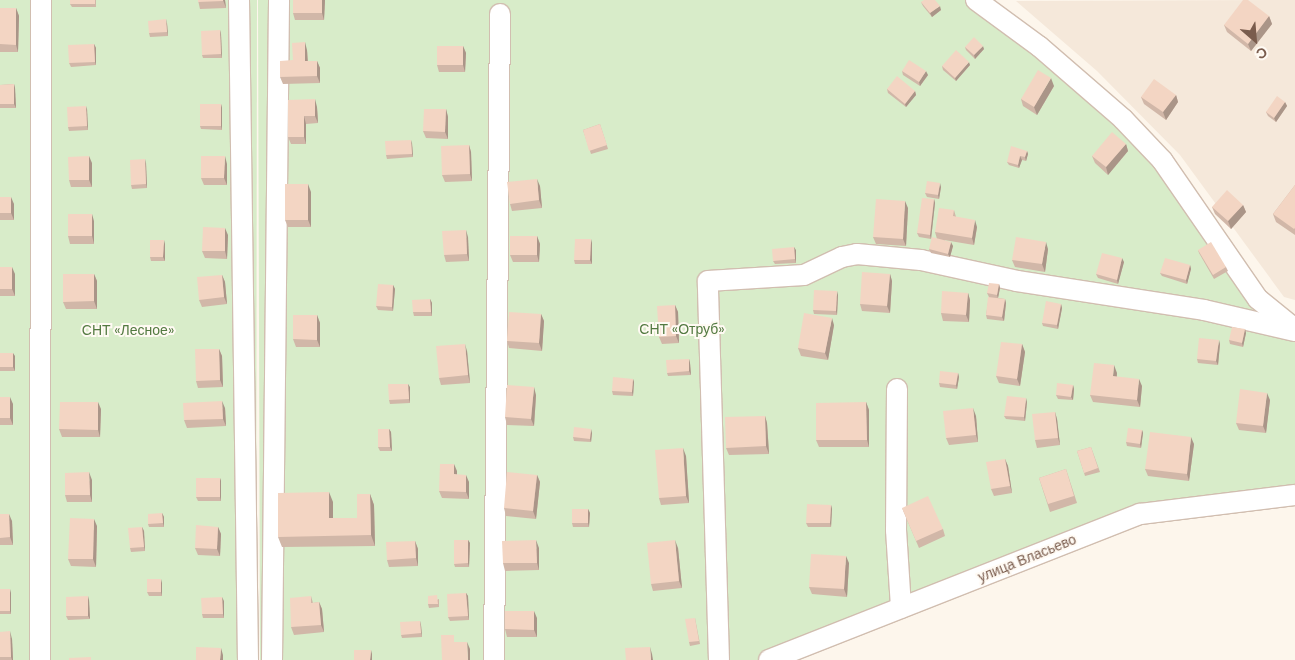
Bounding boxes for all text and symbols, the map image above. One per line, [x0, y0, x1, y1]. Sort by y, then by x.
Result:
north arrow [1230, 15, 1280, 65]
text: С [1253, 43, 1270, 64]
park label: СНТ «Отруб» [639, 321, 725, 337]
park label: СНТ «Лесное» [82, 322, 174, 338]
street label: улица Власьево [975, 531, 1079, 585]

